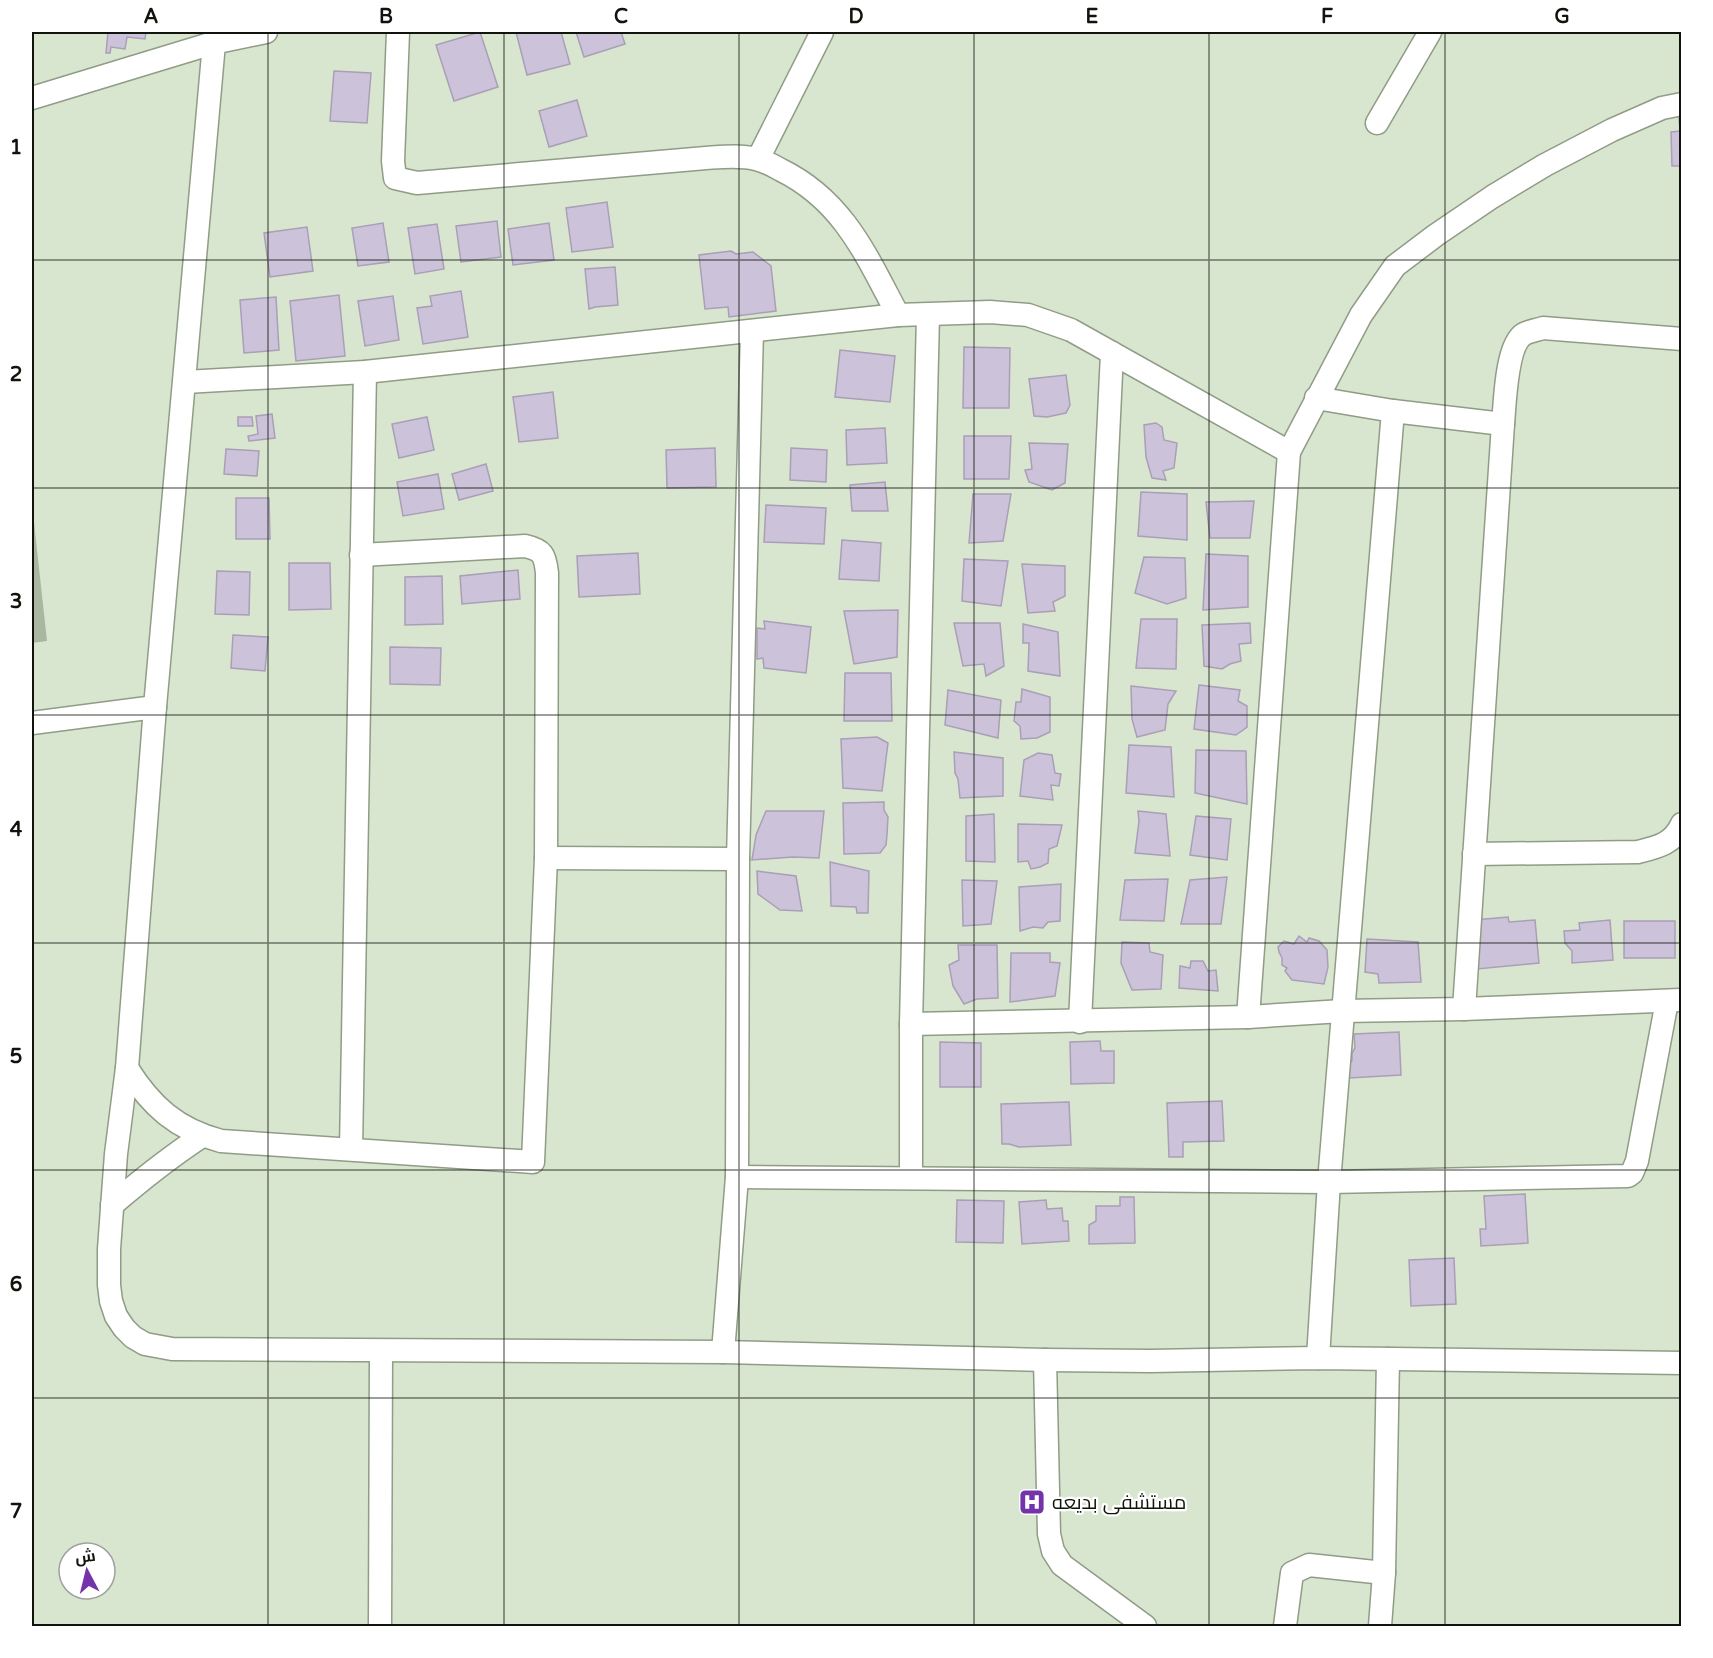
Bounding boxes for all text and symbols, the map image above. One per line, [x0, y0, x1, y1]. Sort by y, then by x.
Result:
text: A [144, 5, 159, 29]
text: B [379, 5, 393, 29]
text: C [614, 5, 628, 29]
text: D [848, 5, 864, 29]
text: E [1086, 5, 1099, 29]
text: F [1321, 5, 1333, 29]
text: G [1554, 5, 1570, 29]
text: 1 [10, 136, 22, 160]
text: 2 [10, 363, 22, 387]
text: 3 [10, 590, 22, 614]
text: 4 [10, 818, 23, 842]
text: 5 [10, 1045, 22, 1069]
text: 6 [10, 1273, 22, 1297]
hospital icon: مستشفى بديعه [1017, 1487, 1047, 1517]
place label: مستشفى بديعه [1052, 1491, 1186, 1515]
text: 7 [10, 1500, 22, 1524]
north arrow [57, 1541, 117, 1601]
text: ش [74, 1546, 97, 1568]

